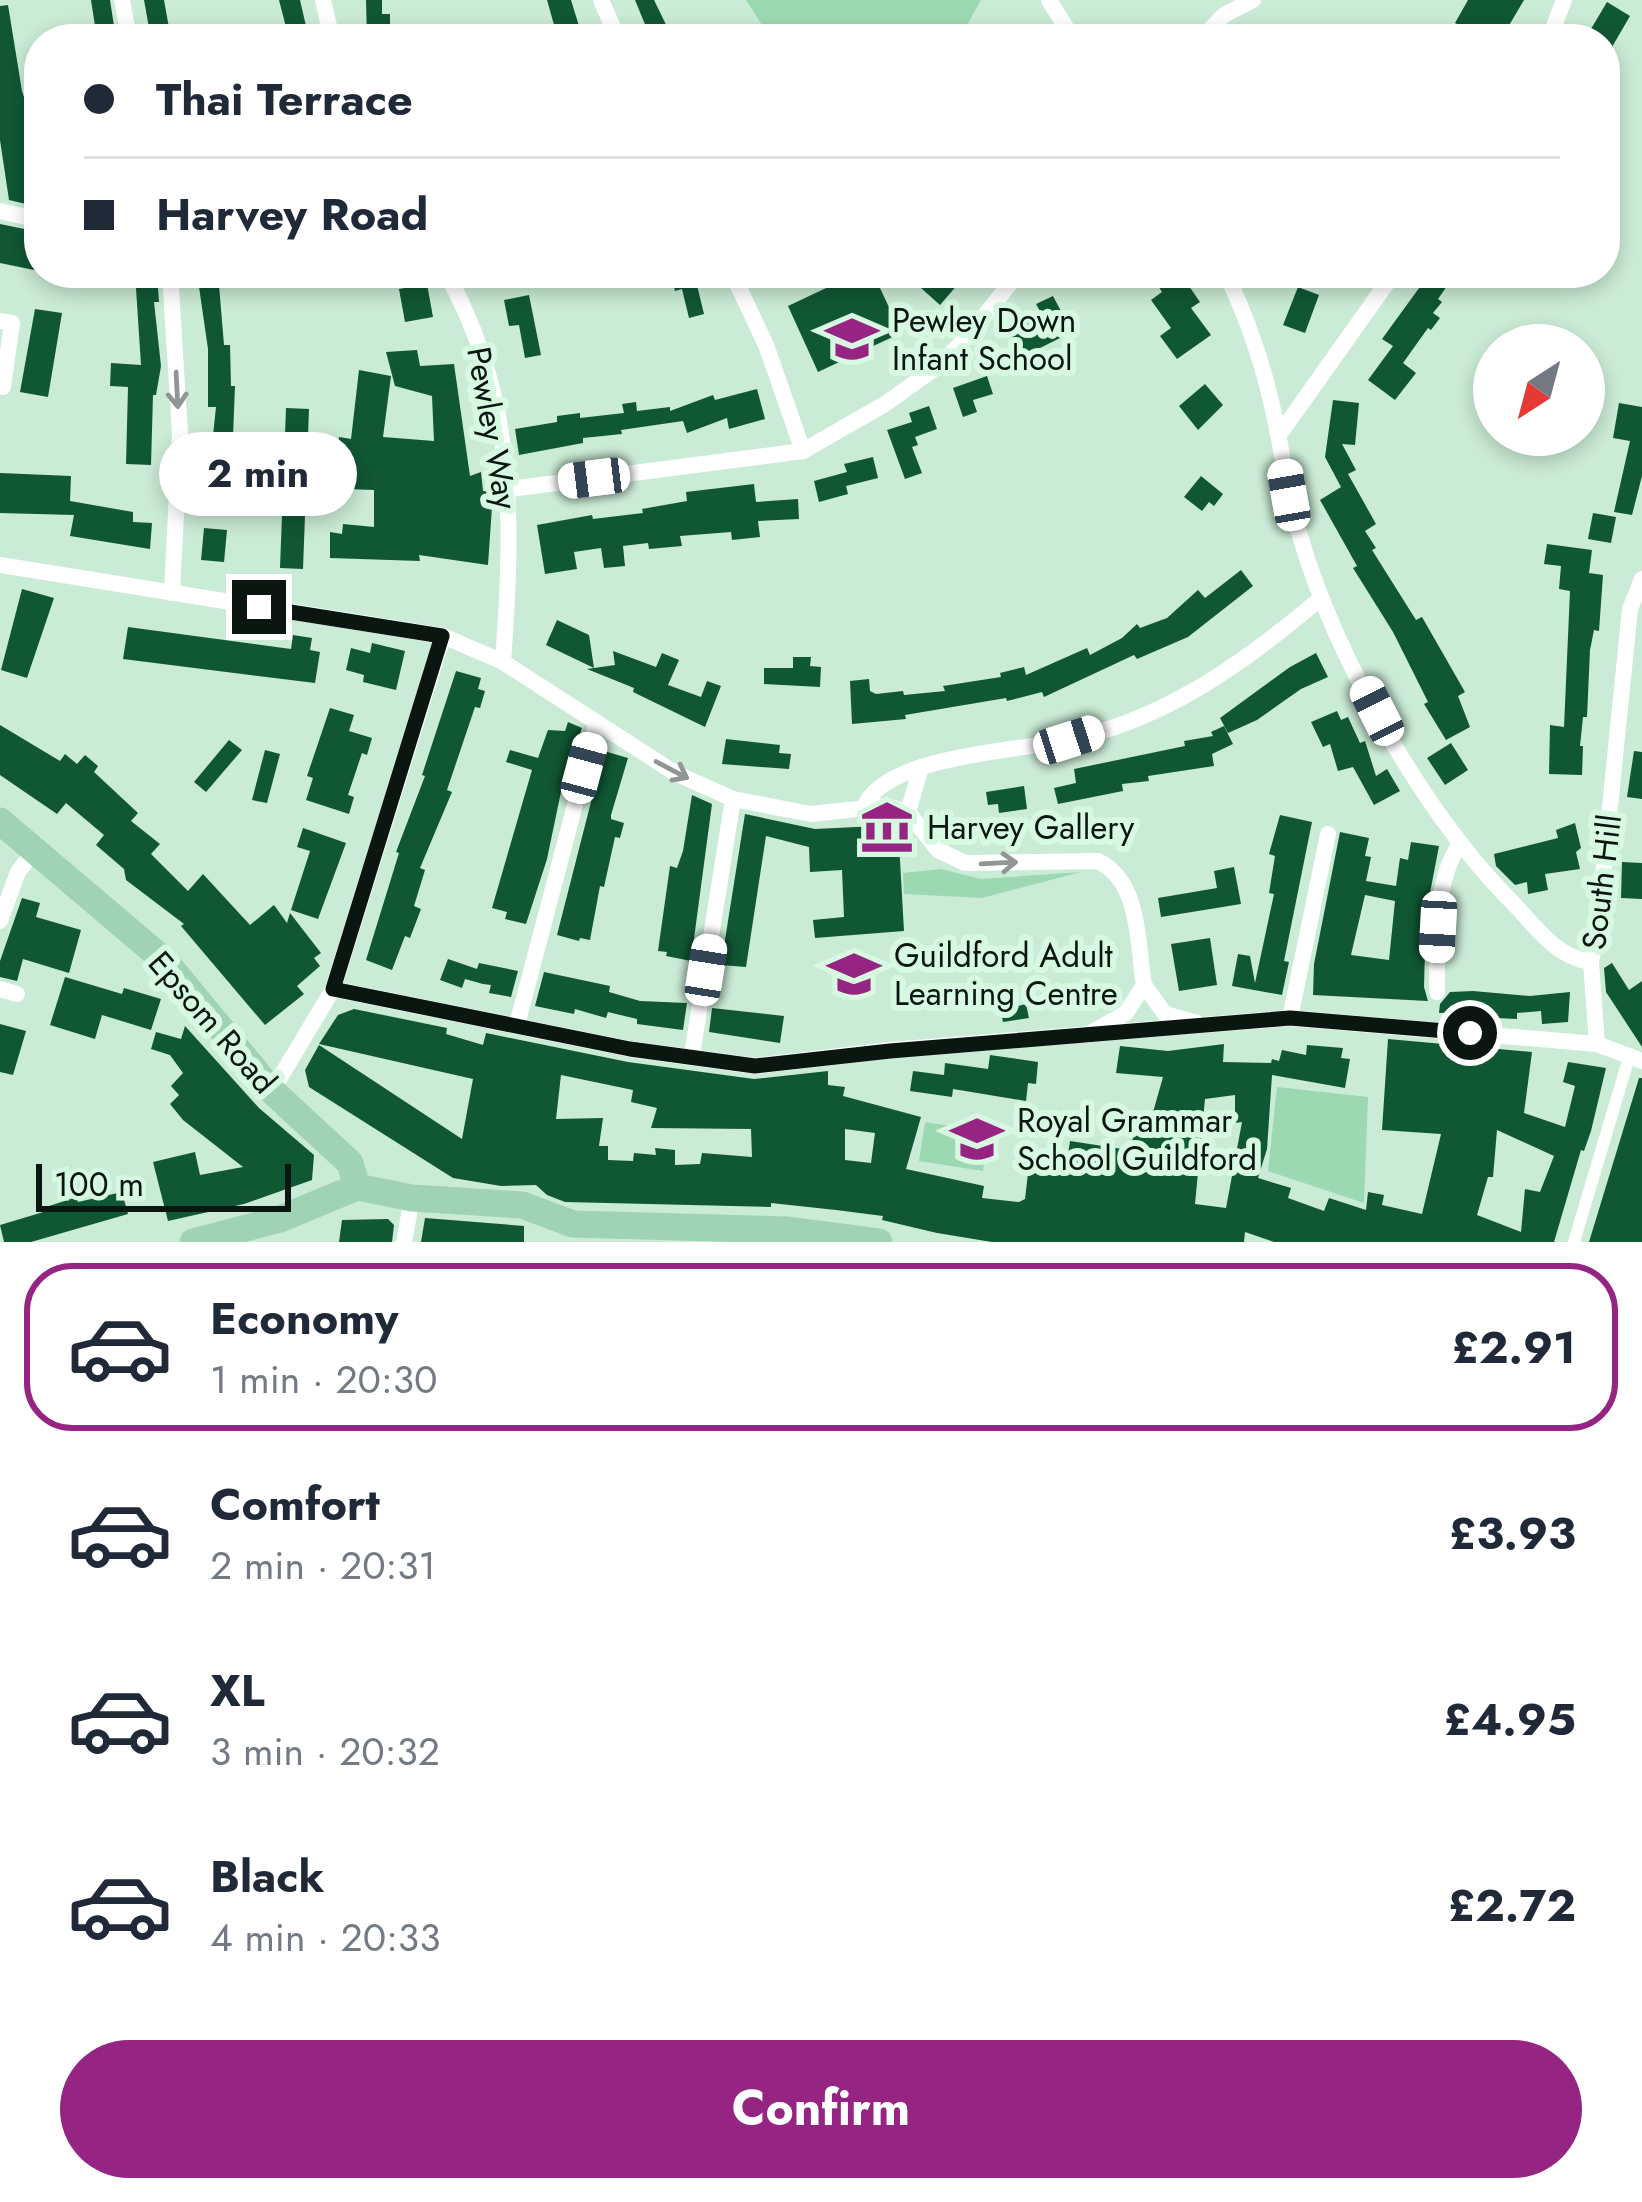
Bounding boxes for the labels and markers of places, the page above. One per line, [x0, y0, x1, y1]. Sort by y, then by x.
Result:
place label: Pewley Down Infant School [892, 297, 1076, 382]
school or university icon: Pewley Down Infant School [823, 310, 881, 368]
museum icon: Harvey Gallery [858, 798, 916, 856]
place label: Harvey Gallery [927, 804, 1135, 851]
place label: Guildford Adult Learning Centre [894, 932, 1118, 1017]
school or university icon: Guildford Adult Learning Centre [825, 945, 883, 1003]
place label: Royal Grammar School Guildford [1017, 1097, 1257, 1182]
school or university icon: Royal Grammar School Guildford [948, 1110, 1006, 1168]

